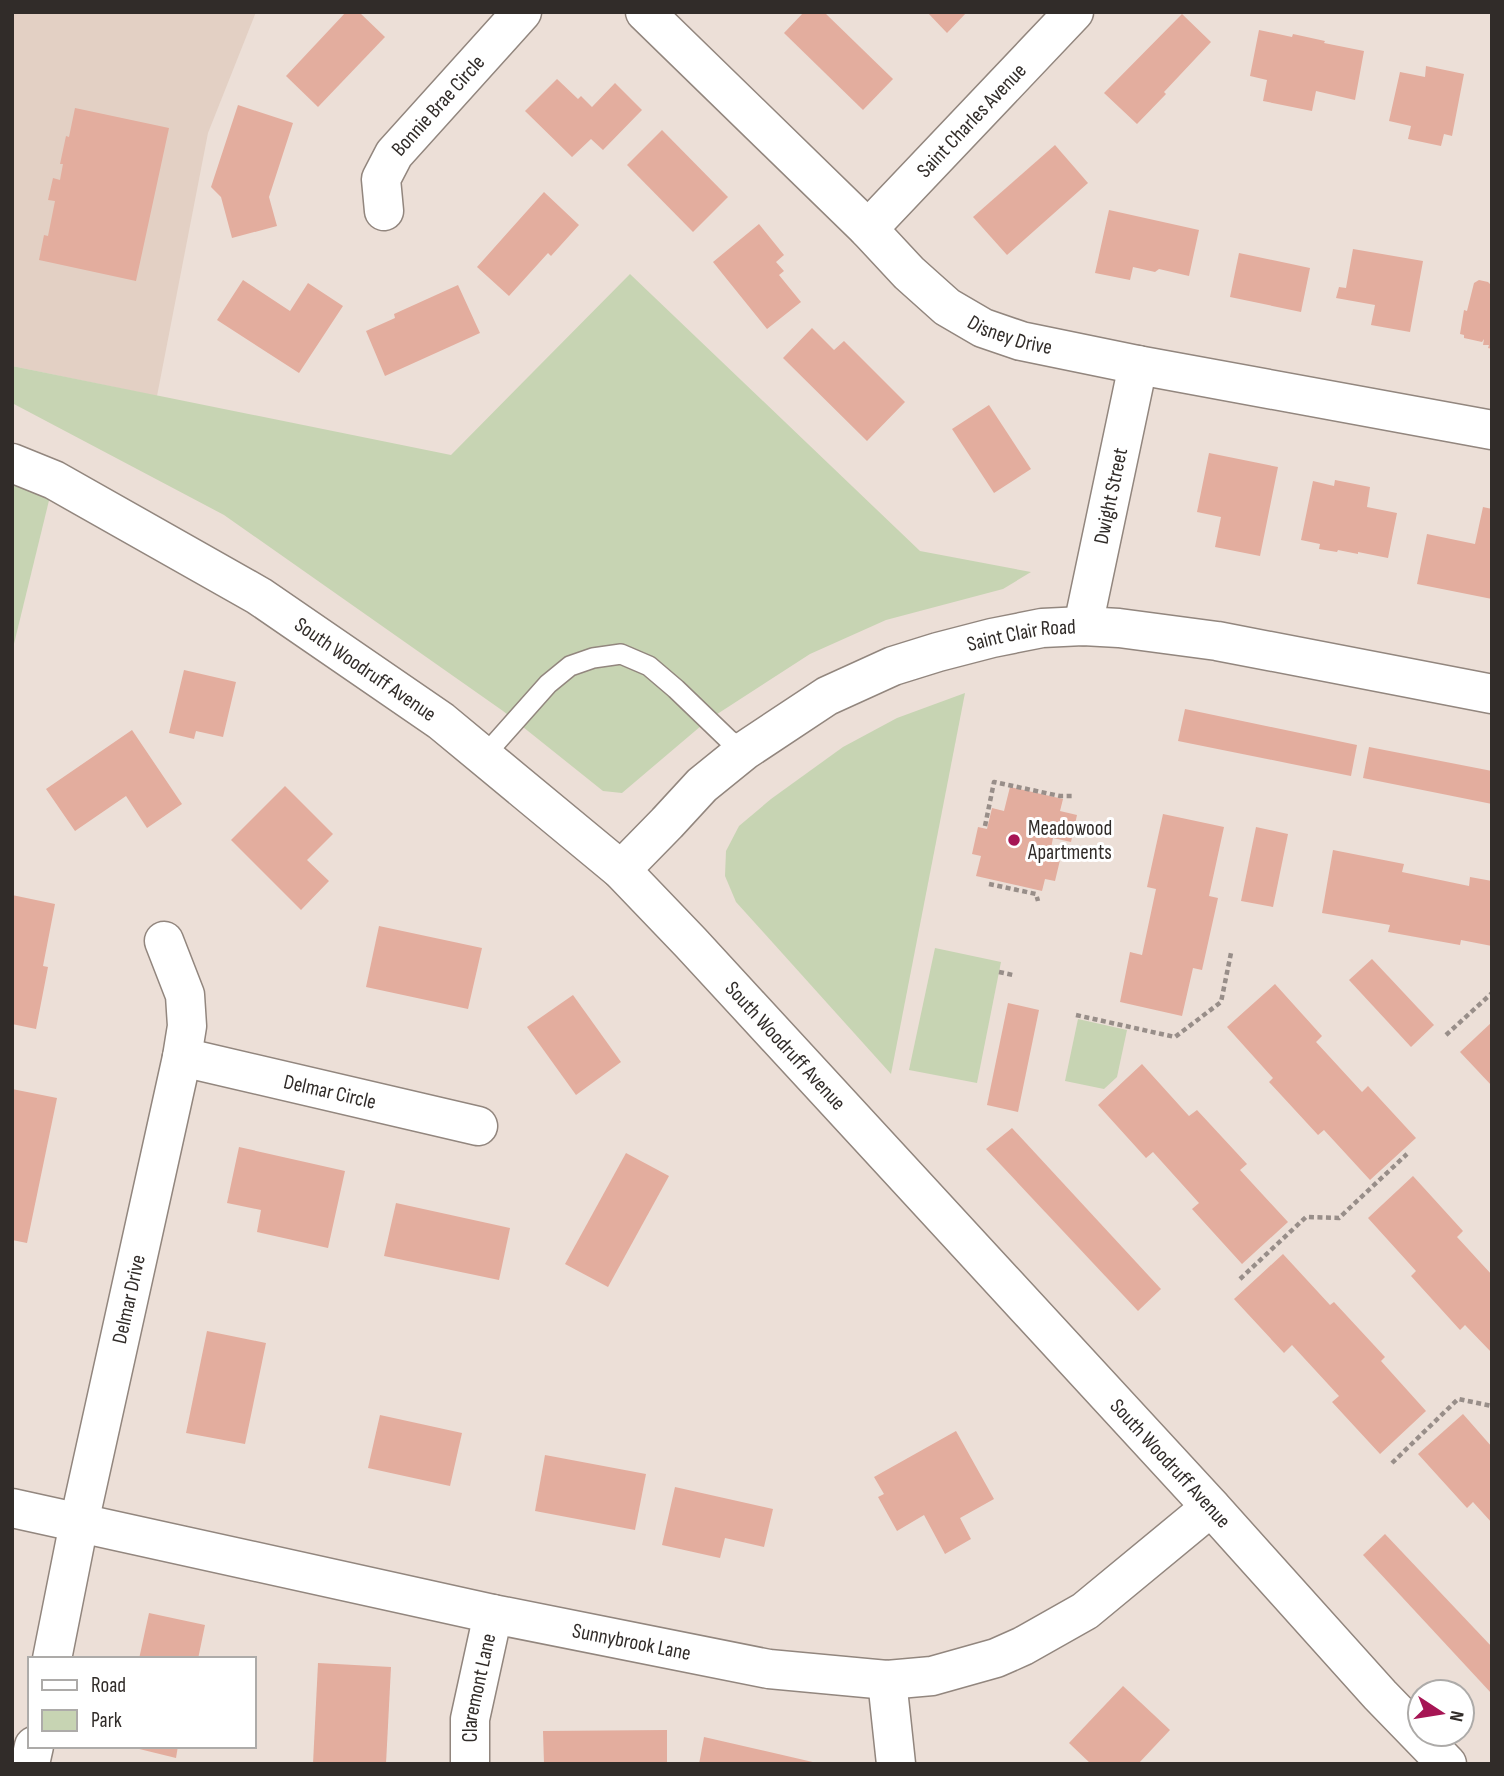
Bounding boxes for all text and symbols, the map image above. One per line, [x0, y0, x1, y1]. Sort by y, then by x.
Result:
street label: Bonnie Brae Circle [386, 50, 490, 161]
street label: Saint Charles Avenue [911, 58, 1031, 182]
street label: Disney Drive [963, 309, 1054, 360]
street label: Dwight Street [1088, 445, 1133, 546]
street label: South Woodruff Avenue [290, 612, 441, 727]
street label: Saint Clair Road [964, 614, 1076, 657]
place label: Meadowood Apartments [1027, 816, 1112, 865]
marker: Meadowood Apartments [1006, 832, 1022, 848]
street label: South Woodruff Avenue [720, 976, 851, 1115]
street label: Delmar Circle [281, 1069, 379, 1114]
street label: Delmar Drive [107, 1252, 150, 1346]
street label: South Woodruff Avenue [1105, 1394, 1236, 1533]
street label: Sunnybrook Lane [570, 1618, 693, 1666]
street label: Claremont Lane [458, 1631, 501, 1742]
legend [28, 1657, 256, 1748]
text: Road [91, 1673, 126, 1698]
north arrow [1406, 1678, 1476, 1748]
text: Park [91, 1708, 122, 1733]
text: N [1444, 1709, 1468, 1724]

